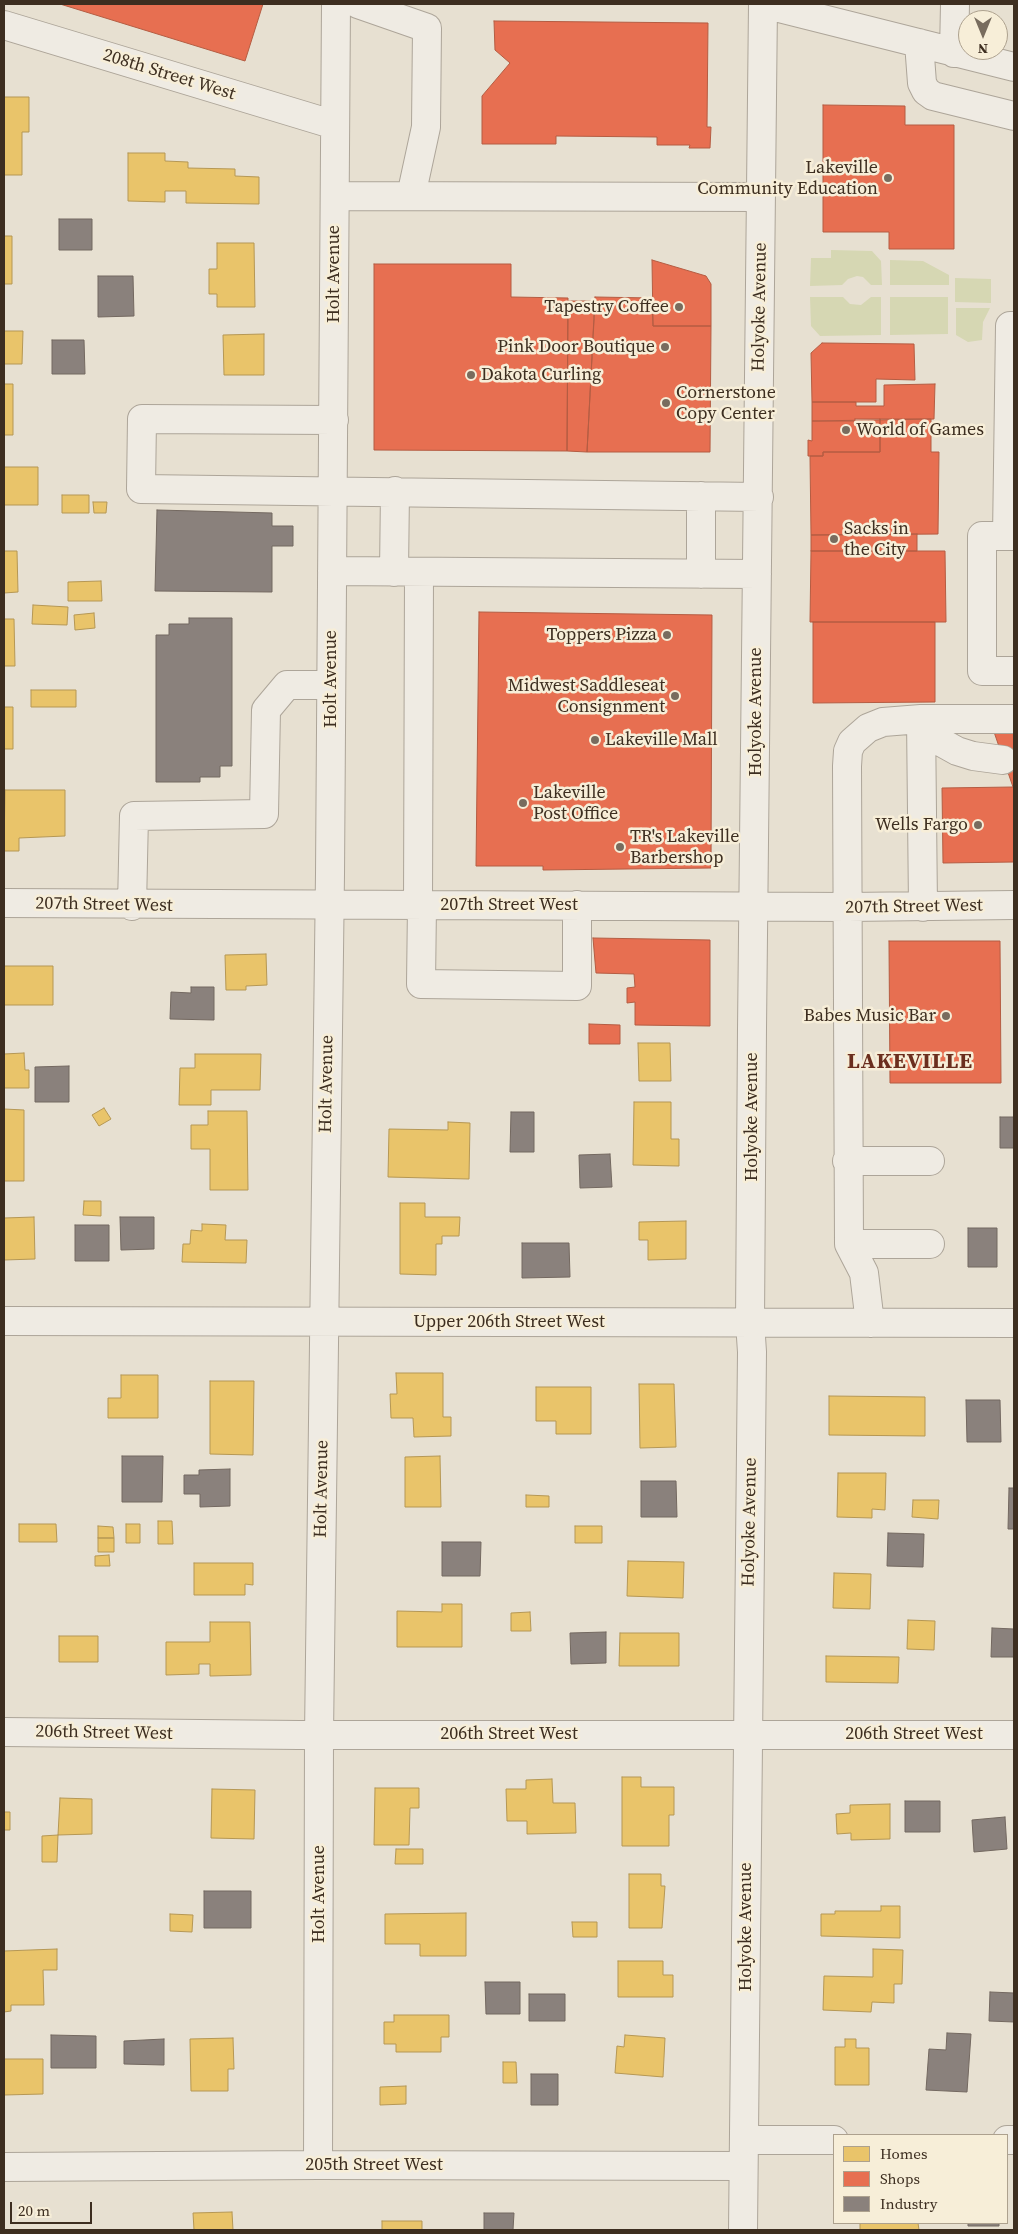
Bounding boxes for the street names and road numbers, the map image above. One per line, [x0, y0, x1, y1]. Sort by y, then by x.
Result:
street label: 208th Street West [100, 45, 238, 105]
street label: Holt Avenue [323, 225, 345, 323]
street label: Holyoke Avenue [748, 242, 772, 372]
street label: Holt Avenue [320, 630, 342, 728]
street label: Holyoke Avenue [745, 647, 767, 777]
street label: 207th Street West [35, 893, 173, 917]
street label: 207th Street West [440, 894, 578, 916]
street label: 207th Street West [845, 895, 983, 919]
street label: Holt Avenue [315, 1035, 339, 1133]
street label: Holyoke Avenue [741, 1052, 763, 1182]
street label: Upper 206th Street West [413, 1311, 605, 1333]
street label: Holt Avenue [310, 1440, 334, 1538]
street label: Holyoke Avenue [738, 1457, 762, 1587]
street label: 206th Street West [35, 1721, 173, 1745]
street label: 206th Street West [440, 1723, 578, 1745]
street label: 206th Street West [845, 1723, 983, 1745]
street label: Holt Avenue [308, 1845, 330, 1943]
street label: Holyoke Avenue [735, 1862, 757, 1992]
street label: 205th Street West [305, 2154, 443, 2176]

